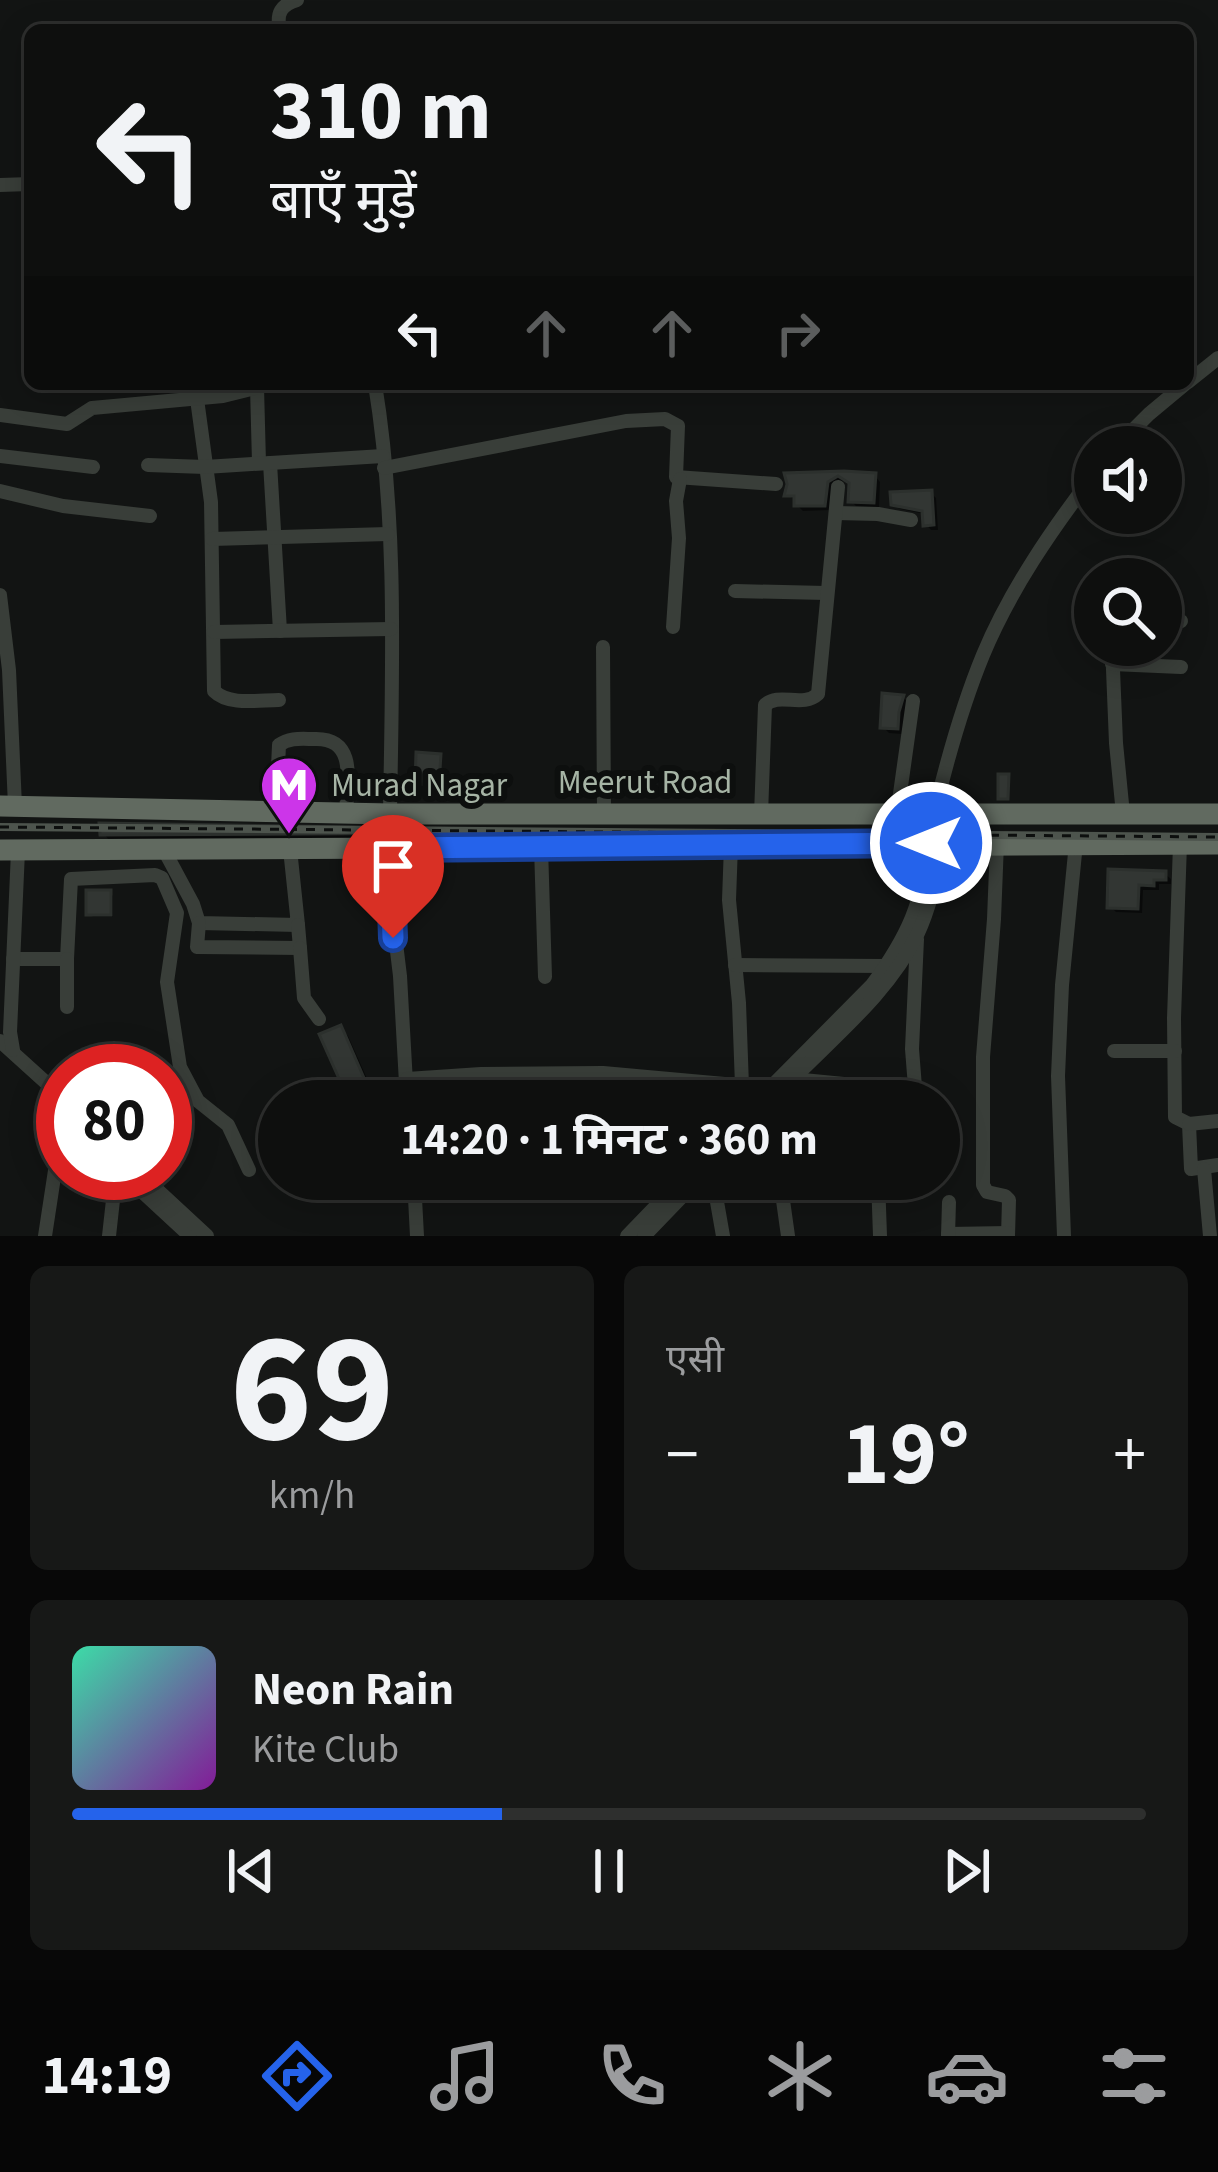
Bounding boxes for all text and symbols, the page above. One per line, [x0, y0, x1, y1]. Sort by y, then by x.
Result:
text: 310 m [270, 52, 492, 172]
icon: left [72, 72, 228, 228]
text: बाएँ मुड़ें [270, 163, 417, 240]
icon: left [387, 300, 453, 366]
icon: ahead [513, 300, 579, 366]
icon: ahead [639, 300, 705, 366]
icon: right [765, 300, 831, 366]
map controls [1074, 426, 1182, 666]
button: sound [1074, 426, 1182, 534]
button: search [1074, 558, 1182, 666]
metro station icon: Murad Nagar [258, 754, 320, 836]
street label: Meerut Road [558, 759, 732, 806]
place label: Murad Nagar [331, 762, 508, 809]
position arrow [868, 780, 994, 906]
pin [342, 815, 444, 938]
icon: arrive [360, 833, 426, 899]
speed limit sign: 80 [36, 1044, 192, 1200]
text: 14:20 · 1 मिनट · 360 m [400, 1108, 818, 1172]
text: 69 [230, 1279, 394, 1501]
text: एसी [666, 1332, 724, 1388]
text: 19° [842, 1391, 970, 1519]
text: − [666, 1408, 699, 1502]
text: + [1113, 1408, 1146, 1502]
text: km/h [269, 1468, 355, 1524]
text: Neon Rain [252, 1658, 454, 1722]
text: Kite Club [252, 1722, 399, 1778]
icon: previous [218, 1838, 284, 1904]
icon: pause [576, 1838, 642, 1904]
icon: next [934, 1838, 1000, 1904]
icon: directions [255, 2034, 339, 2118]
icon: music [423, 2034, 507, 2118]
icon: phone [590, 2034, 674, 2118]
icon: climate [758, 2034, 842, 2118]
icon: car [925, 2034, 1009, 2118]
icon: filters [1092, 2034, 1176, 2118]
text: 14:19 [42, 2038, 172, 2115]

